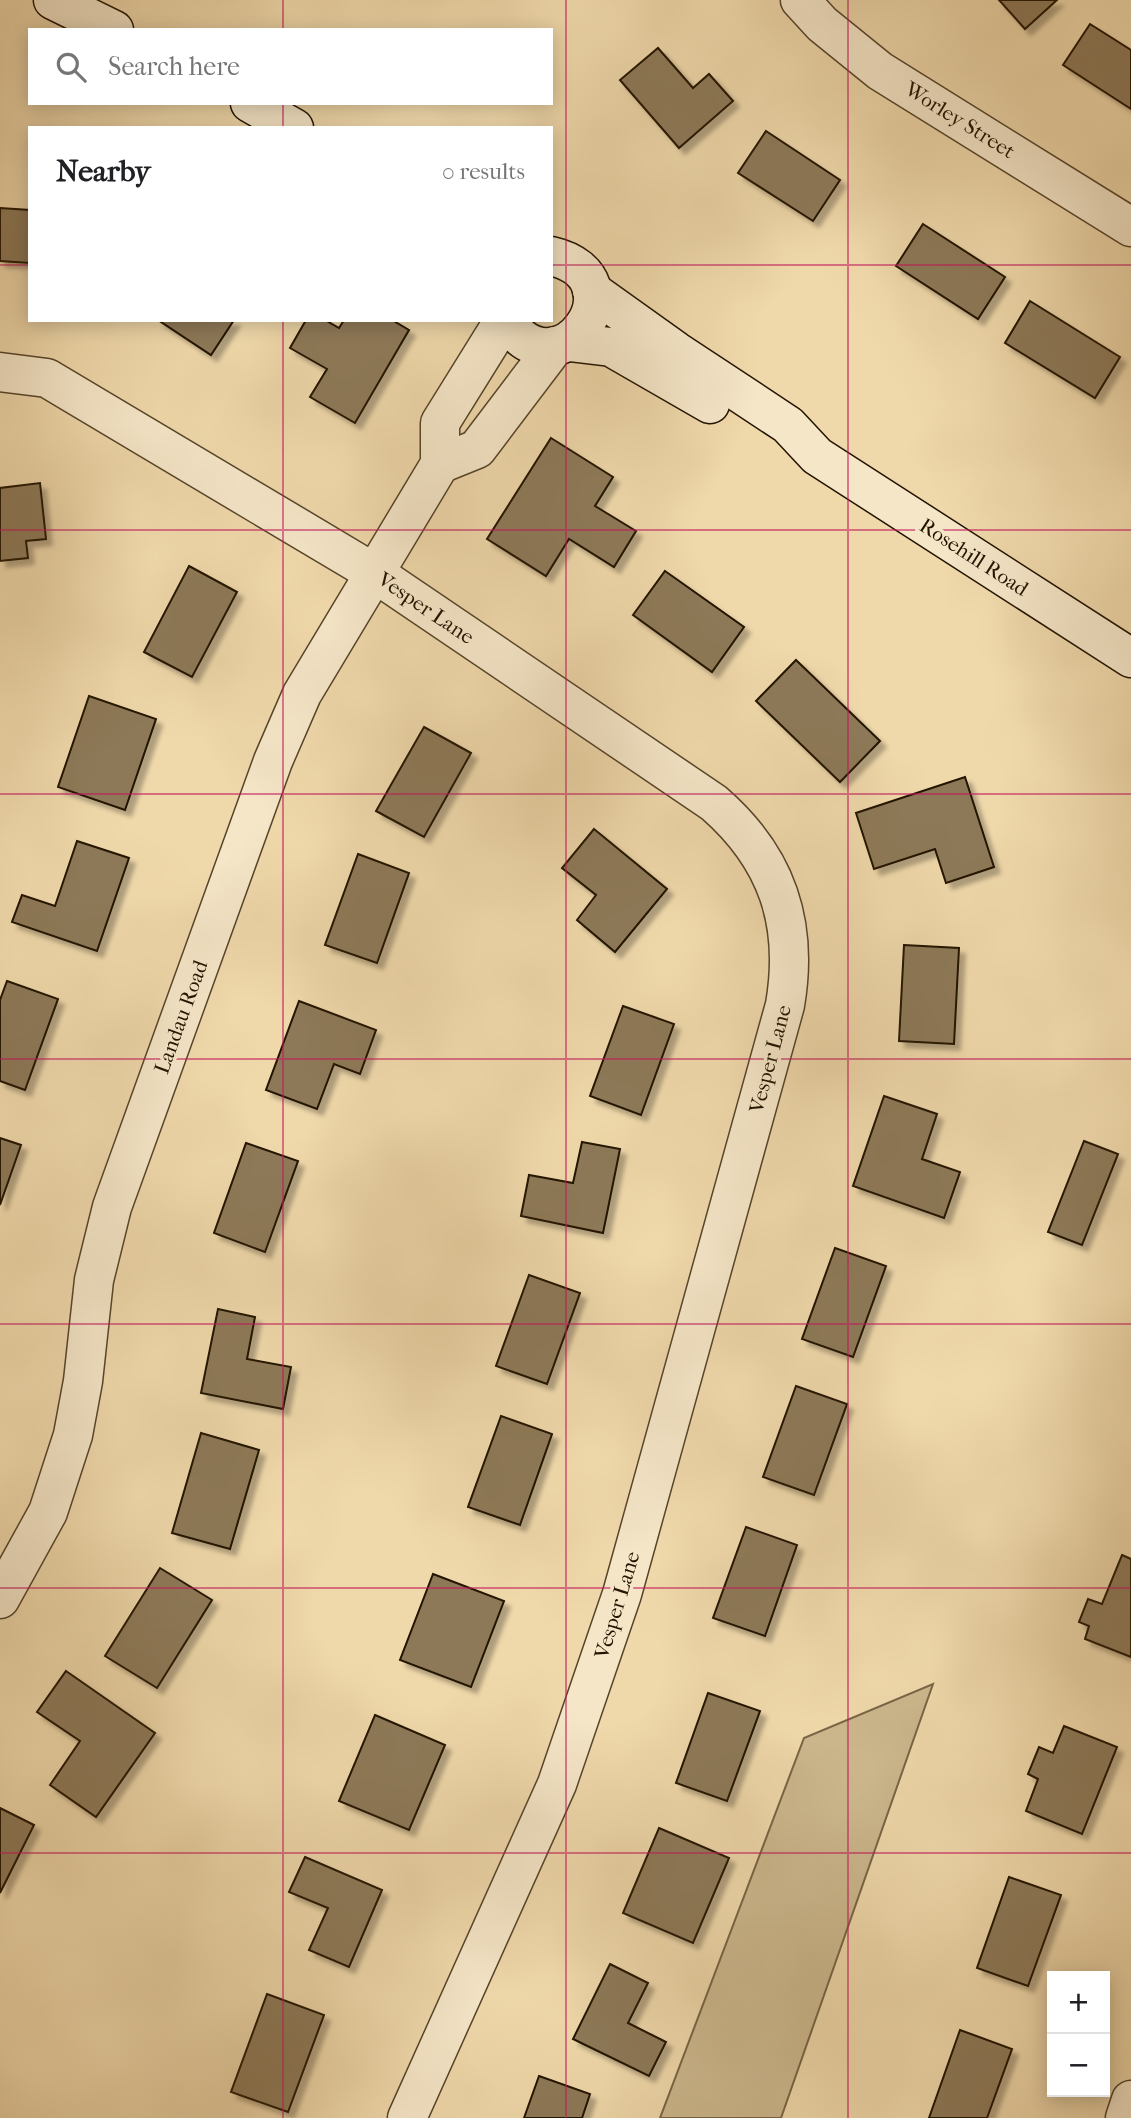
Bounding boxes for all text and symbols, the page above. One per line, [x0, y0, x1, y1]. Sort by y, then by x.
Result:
search box [28, 28, 553, 105]
icon: search [52, 48, 90, 86]
text: Search here [108, 51, 240, 82]
street label: Worley Street [900, 76, 1020, 164]
text: Nearby [56, 154, 151, 189]
text: 0 results [442, 158, 525, 185]
street label: Rosehill Road [915, 513, 1033, 601]
street label: Vesper Lane [373, 567, 479, 649]
street label: Landau Road [149, 957, 213, 1077]
street label: Vesper Lane [744, 1002, 796, 1117]
street label: Vesper Lane [589, 1549, 645, 1662]
map controls [1047, 1971, 1110, 2097]
button: + [1047, 1971, 1110, 2034]
button: − [1047, 2034, 1110, 2097]

